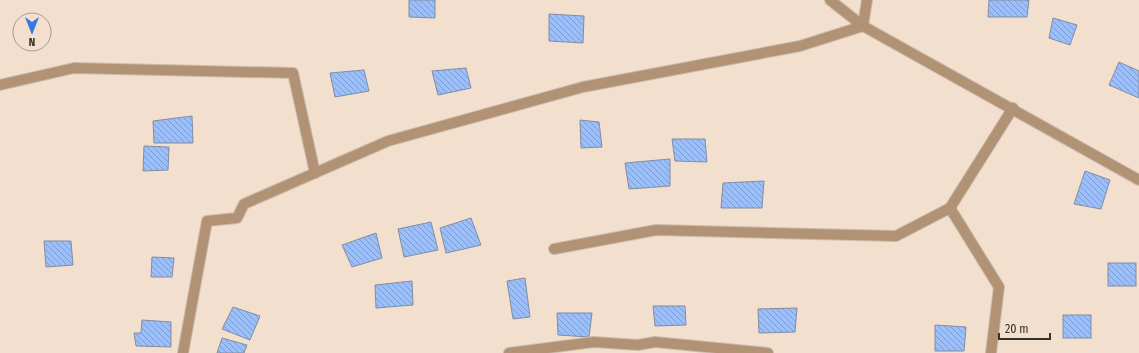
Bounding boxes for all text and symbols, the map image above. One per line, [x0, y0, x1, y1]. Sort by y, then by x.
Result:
north arrow [12, 12, 52, 52]
text: N [29, 35, 35, 48]
scale bar [999, 315, 1050, 341]
text: 20 m [1005, 322, 1029, 336]

